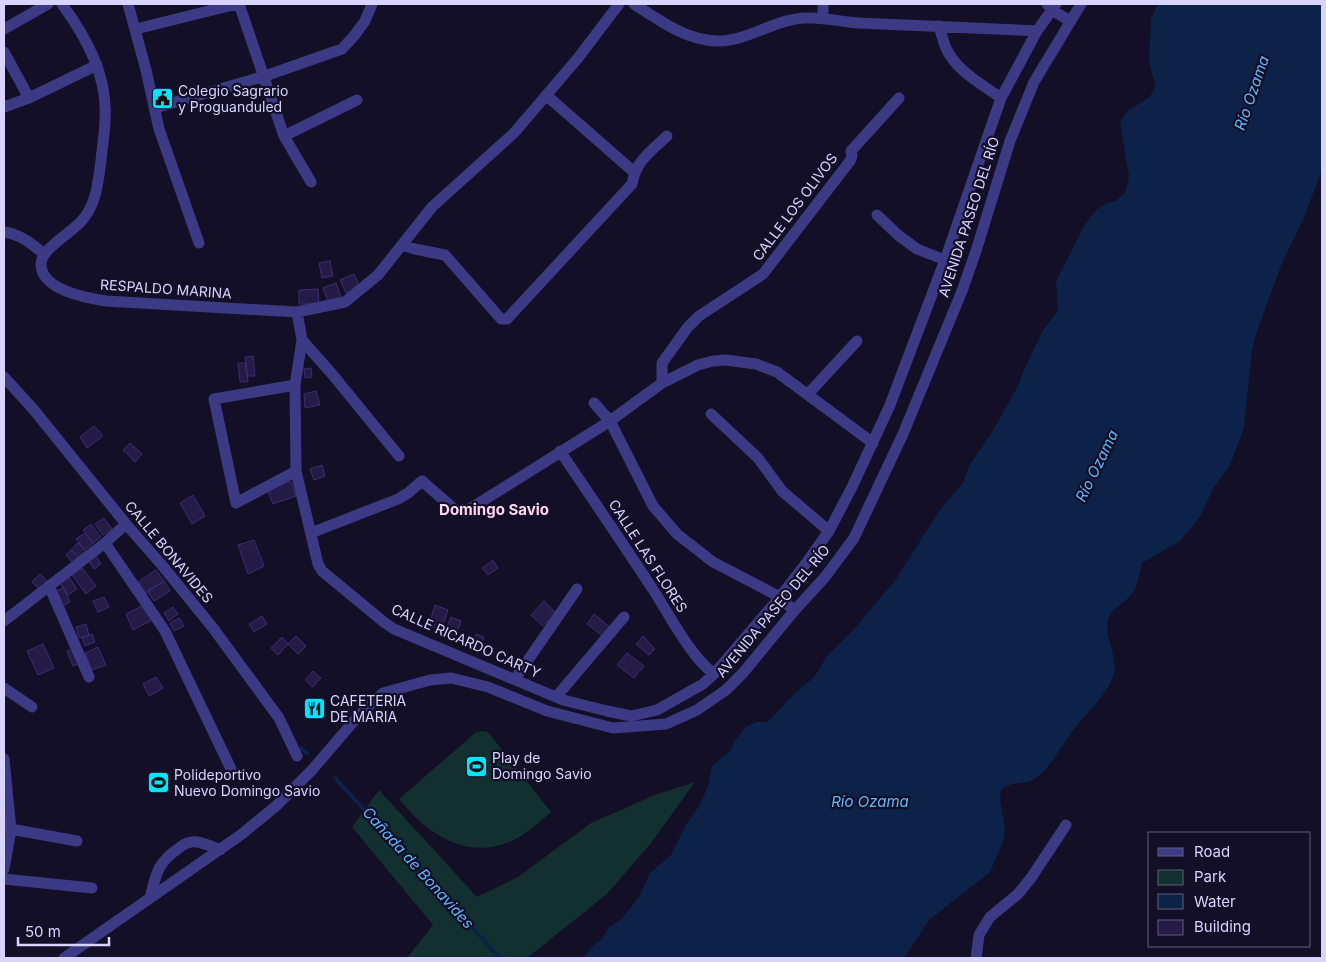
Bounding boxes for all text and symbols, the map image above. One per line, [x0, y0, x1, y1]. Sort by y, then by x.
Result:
water label: Río Ozama [1230, 53, 1273, 133]
place label: Colegio Sagrario y Proguanduled [178, 82, 288, 115]
public building icon: Colegio Sagrario y Proguanduled [150, 87, 174, 111]
street label: AVENIDA PASEO DEL RÍO [935, 134, 1003, 299]
street label: CALLE LOS OLIVOS [749, 150, 841, 264]
street label: RESPALDO MARINA [100, 275, 233, 302]
water label: Río Ozama [1071, 427, 1122, 505]
street label: CALLE LAS FLORES [606, 496, 691, 615]
street label: CALLE BONAVIDES [122, 497, 217, 606]
district label: Domingo Savio [439, 500, 549, 519]
street label: AVENIDA PASEO DEL RÍO [712, 541, 833, 680]
street label: CALLE RICARDO CARTY [389, 600, 544, 681]
place label: CAFETERIA DE MARIA [330, 692, 407, 725]
restaurant icon: CAFETERIA DE MARIA [302, 697, 326, 721]
place label: Play de Domingo Savio [492, 749, 592, 782]
sports icon: Play de Domingo Savio [464, 754, 488, 778]
place label: Polideportivo Nuevo Domingo Savio [174, 766, 320, 799]
sports icon: Polideportivo Nuevo Domingo Savio [146, 771, 170, 795]
water label: Río Ozama [831, 792, 909, 811]
water label: Cañada de Bonavides [359, 803, 478, 933]
legend [1148, 832, 1311, 947]
text: Road [1194, 842, 1230, 861]
text: Park [1194, 867, 1227, 886]
text: Water [1194, 892, 1236, 911]
scale bar [18, 914, 109, 946]
text: Building [1194, 917, 1251, 936]
text: 50 m [25, 922, 61, 941]

